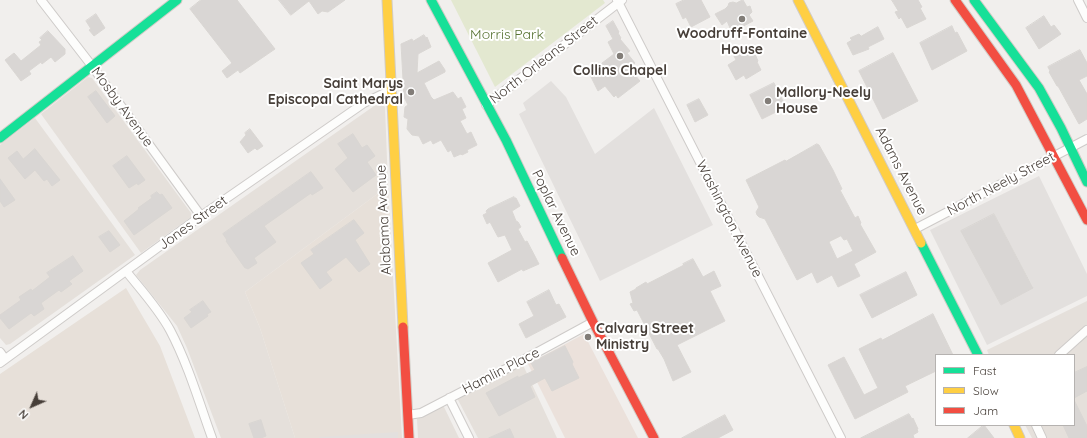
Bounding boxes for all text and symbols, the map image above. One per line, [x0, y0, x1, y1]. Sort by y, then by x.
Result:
street label: North Orleans Street [486, 12, 602, 108]
marker: Woodruff-Fontaine House [737, 14, 747, 24]
place label: Woodruff-Fontaine House [677, 26, 807, 58]
park label: Morris Park [470, 27, 544, 43]
marker: Collins Chapel [615, 51, 625, 61]
place label: Collins Chapel [573, 63, 667, 79]
street label: Mosby Avenue [87, 64, 157, 150]
place label: Saint Marys Episcopal Cathedral [268, 76, 403, 108]
place label: Mallory-Neely House [776, 85, 871, 118]
marker: Saint Marys Episcopal Cathedral [406, 87, 416, 97]
marker: Mallory-Neely House [763, 96, 773, 106]
street label: Adams Avenue [871, 124, 931, 218]
street label: North Neely Street [944, 149, 1058, 219]
street label: Washington Avenue [692, 158, 766, 280]
street label: Alabama Avenue [373, 164, 395, 276]
street label: Poplar Avenue [528, 167, 584, 259]
street label: Jones Street [155, 192, 231, 254]
place label: Calvary Street Ministry [596, 321, 694, 354]
marker: Calvary Street Ministry [583, 332, 593, 342]
street label: Hamlin Place [459, 344, 543, 398]
legend [935, 354, 1075, 426]
text: Fast [973, 363, 997, 378]
text: Slow [973, 383, 999, 398]
north arrow [12, 386, 52, 426]
text: Jam [973, 403, 998, 418]
text: N [16, 407, 31, 422]

